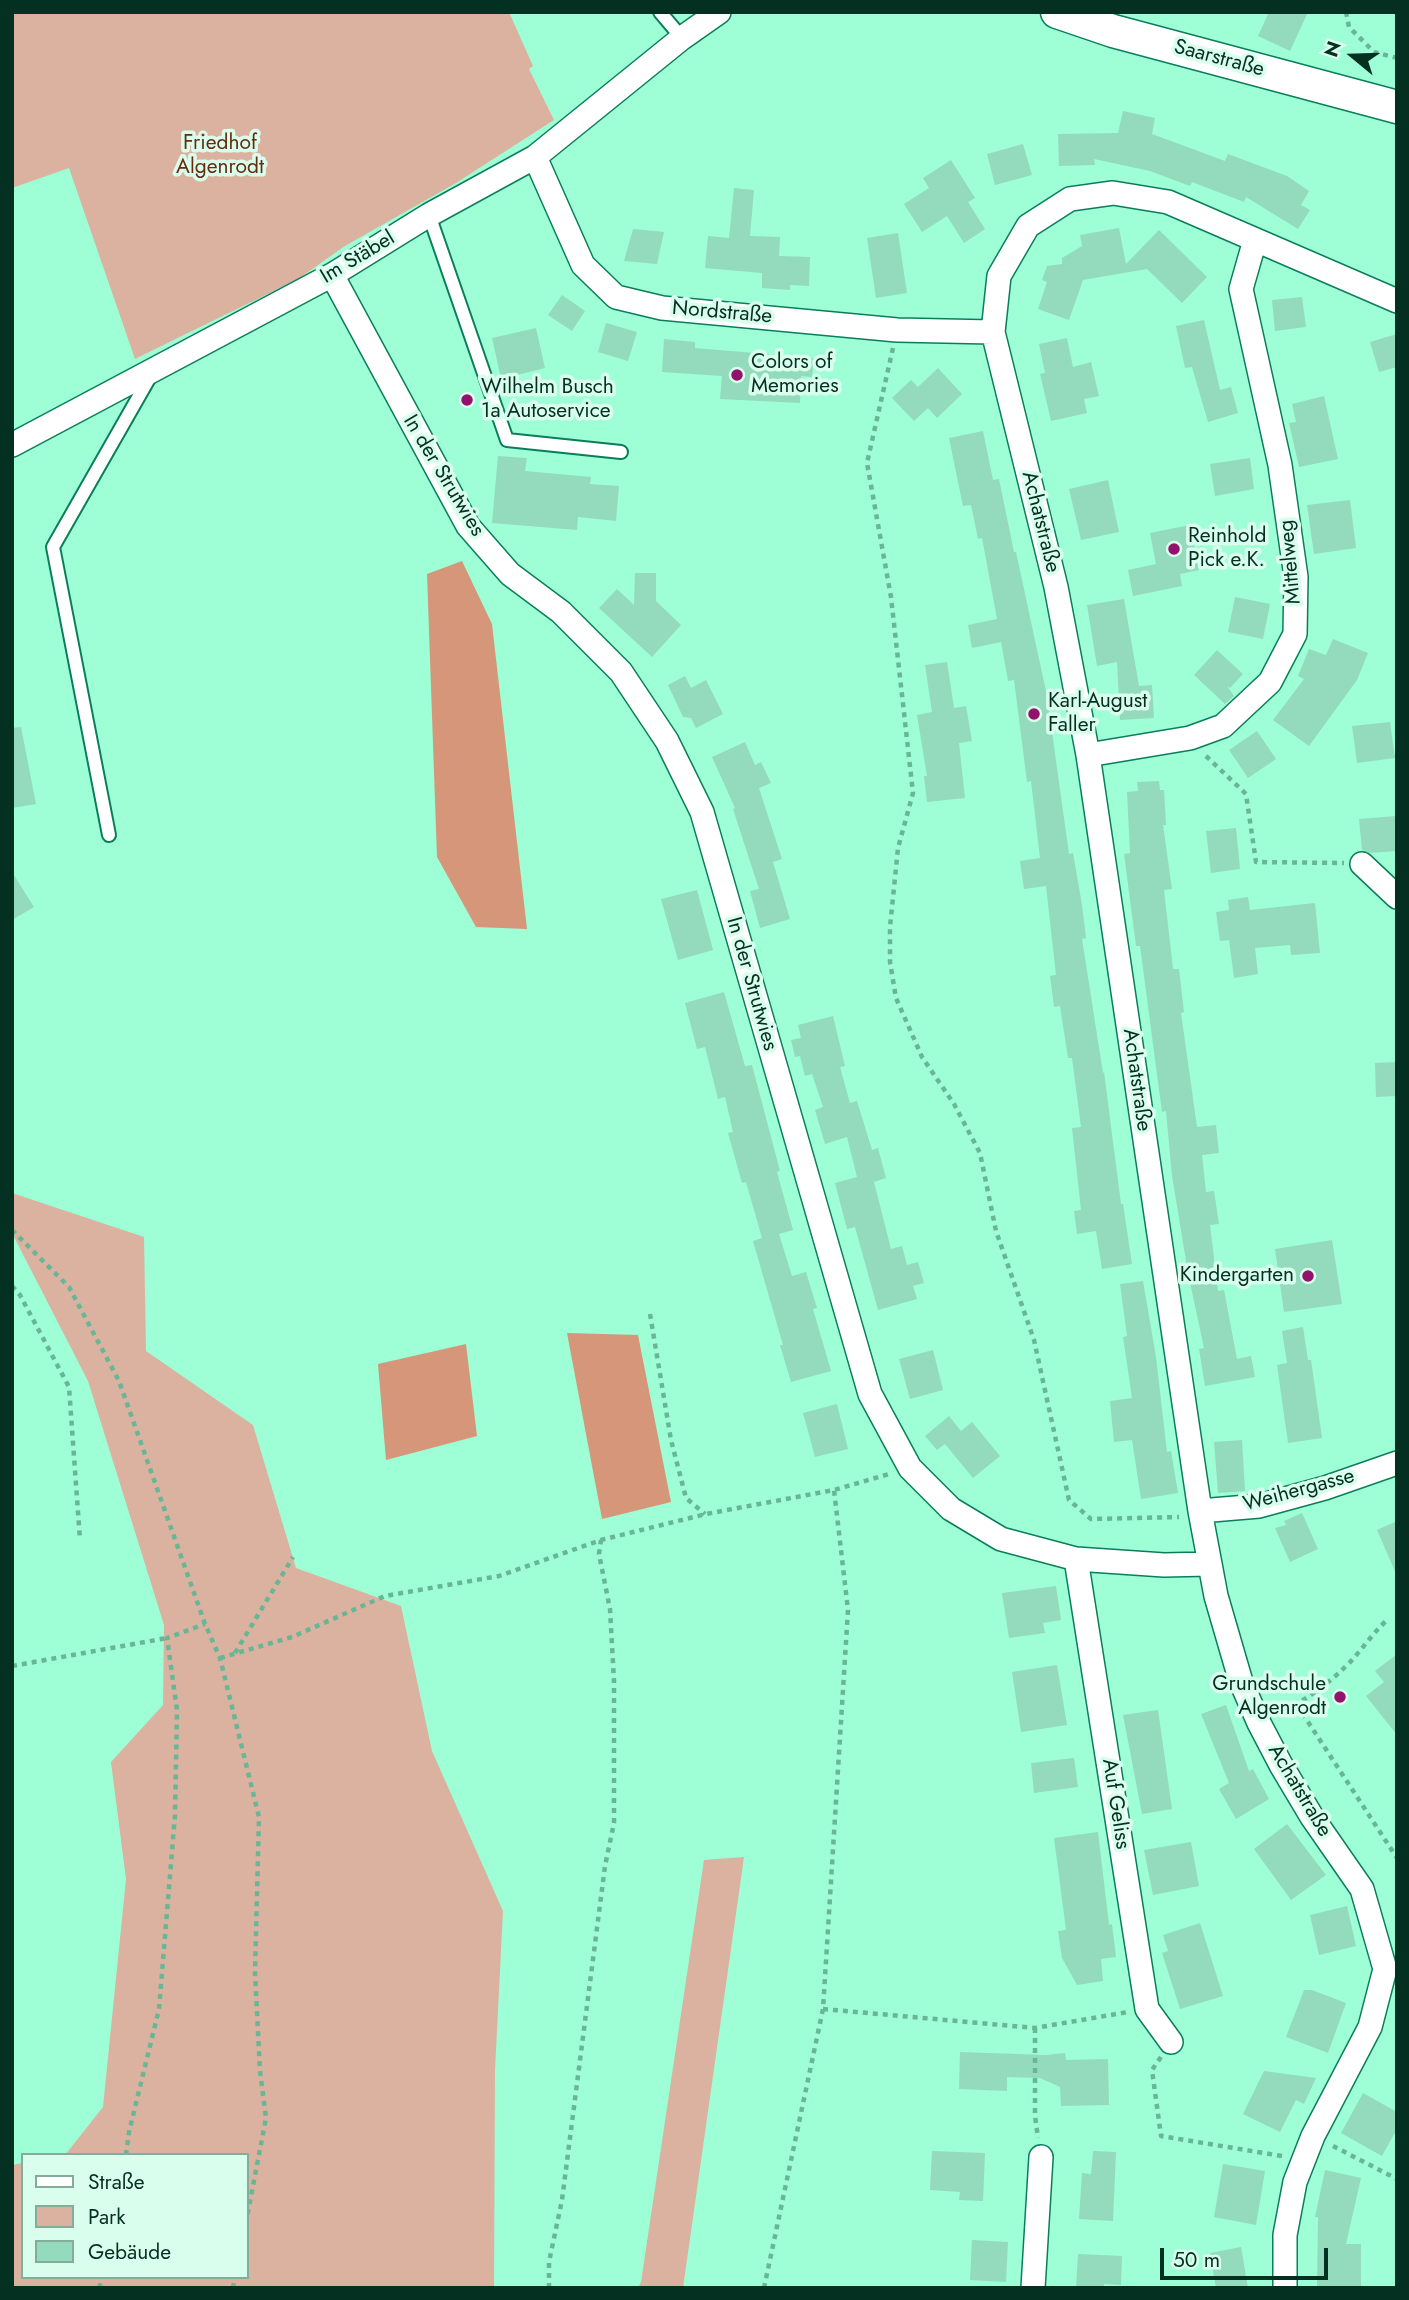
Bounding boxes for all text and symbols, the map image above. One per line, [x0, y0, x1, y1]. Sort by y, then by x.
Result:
north arrow [1318, 21, 1388, 91]
street label: Saarstraße [1171, 35, 1267, 83]
text: N [1317, 37, 1348, 61]
park label: Friedhof Algenrodt [176, 131, 264, 181]
street label: Im Stäbel [316, 226, 400, 290]
street label: Nordstraße [671, 296, 773, 330]
place label: Colors of Memories [751, 350, 839, 400]
marker: Colors of Memories [729, 367, 745, 383]
place label: Wilhelm Busch 1a Autoservice [481, 375, 614, 425]
marker: Wilhelm Busch 1a Autoservice [459, 392, 475, 408]
street label: In der Strutwies [397, 411, 489, 541]
street label: Achatstraße [1015, 469, 1065, 575]
street label: Mittelweg [1275, 519, 1307, 605]
place label: Reinhold Pick e.K. [1188, 524, 1266, 574]
marker: Reinhold Pick e.K. [1166, 541, 1182, 557]
place label: Karl-August Faller [1048, 689, 1147, 739]
marker: Karl-August Faller [1026, 706, 1042, 722]
street label: In der Strutwies [720, 914, 782, 1054]
street label: Achatstraße [1116, 1027, 1156, 1133]
place label: Kindergarten [1180, 1263, 1294, 1289]
marker: Kindergarten [1300, 1268, 1316, 1284]
street label: Weihergasse [1241, 1464, 1357, 1518]
place label: Grundschule Algenrodt [1212, 1672, 1326, 1722]
marker: Grundschule Algenrodt [1332, 1689, 1348, 1705]
street label: Achatstraße [1262, 1740, 1336, 1842]
street label: Auf Geliss [1095, 1757, 1135, 1851]
legend [21, 2153, 248, 2279]
text: Straße [88, 2167, 145, 2197]
text: Park [88, 2202, 125, 2232]
scale bar [1164, 2234, 1332, 2278]
text: Gebäude [88, 2237, 171, 2267]
text: 50 m [1173, 2245, 1220, 2275]

